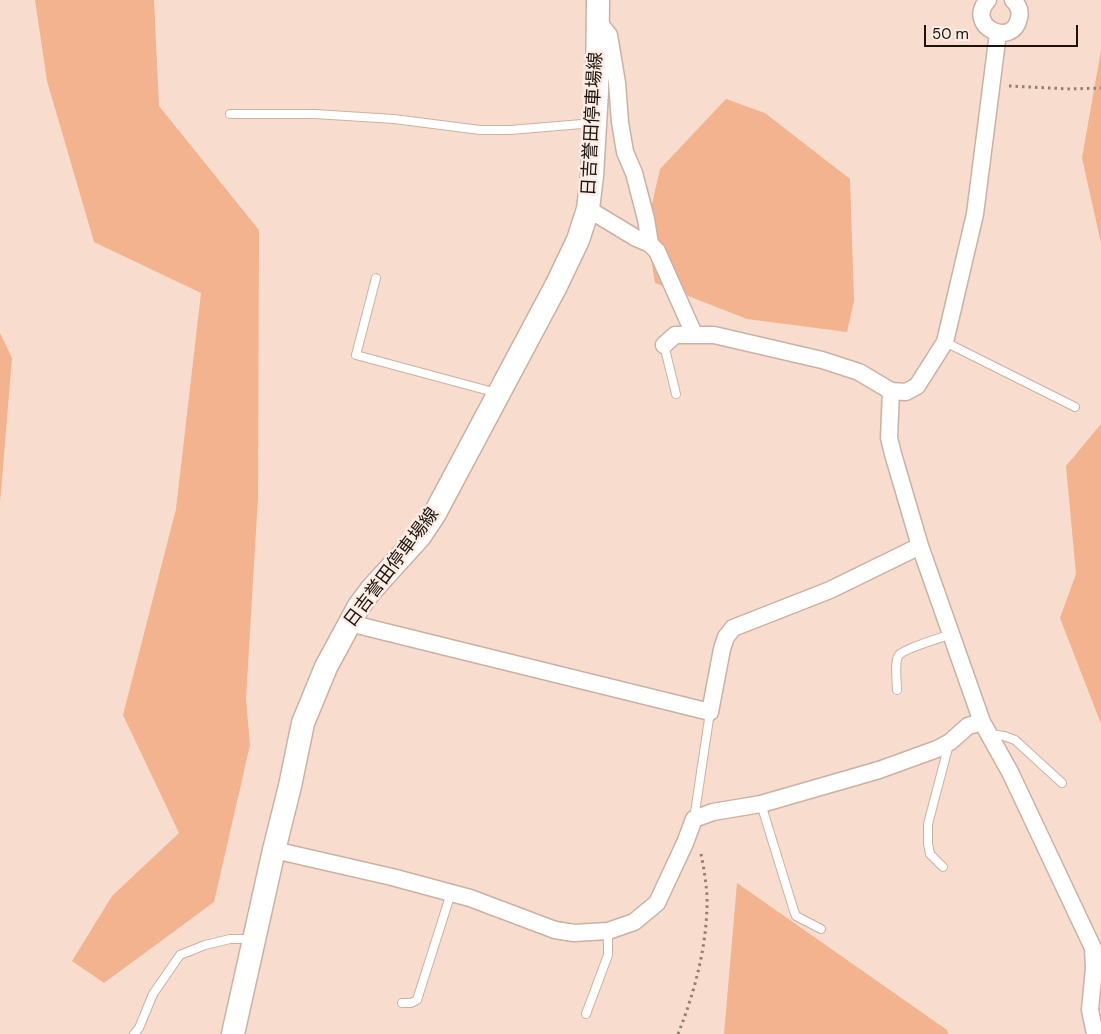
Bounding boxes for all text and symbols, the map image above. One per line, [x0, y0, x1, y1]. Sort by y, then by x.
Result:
scale bar [926, 15, 1080, 47]
text: 50 m [932, 24, 969, 44]
street label: 日吉誉田停車場線 [578, 52, 608, 196]
street label: 日吉誉田停車場線 [340, 504, 444, 632]

